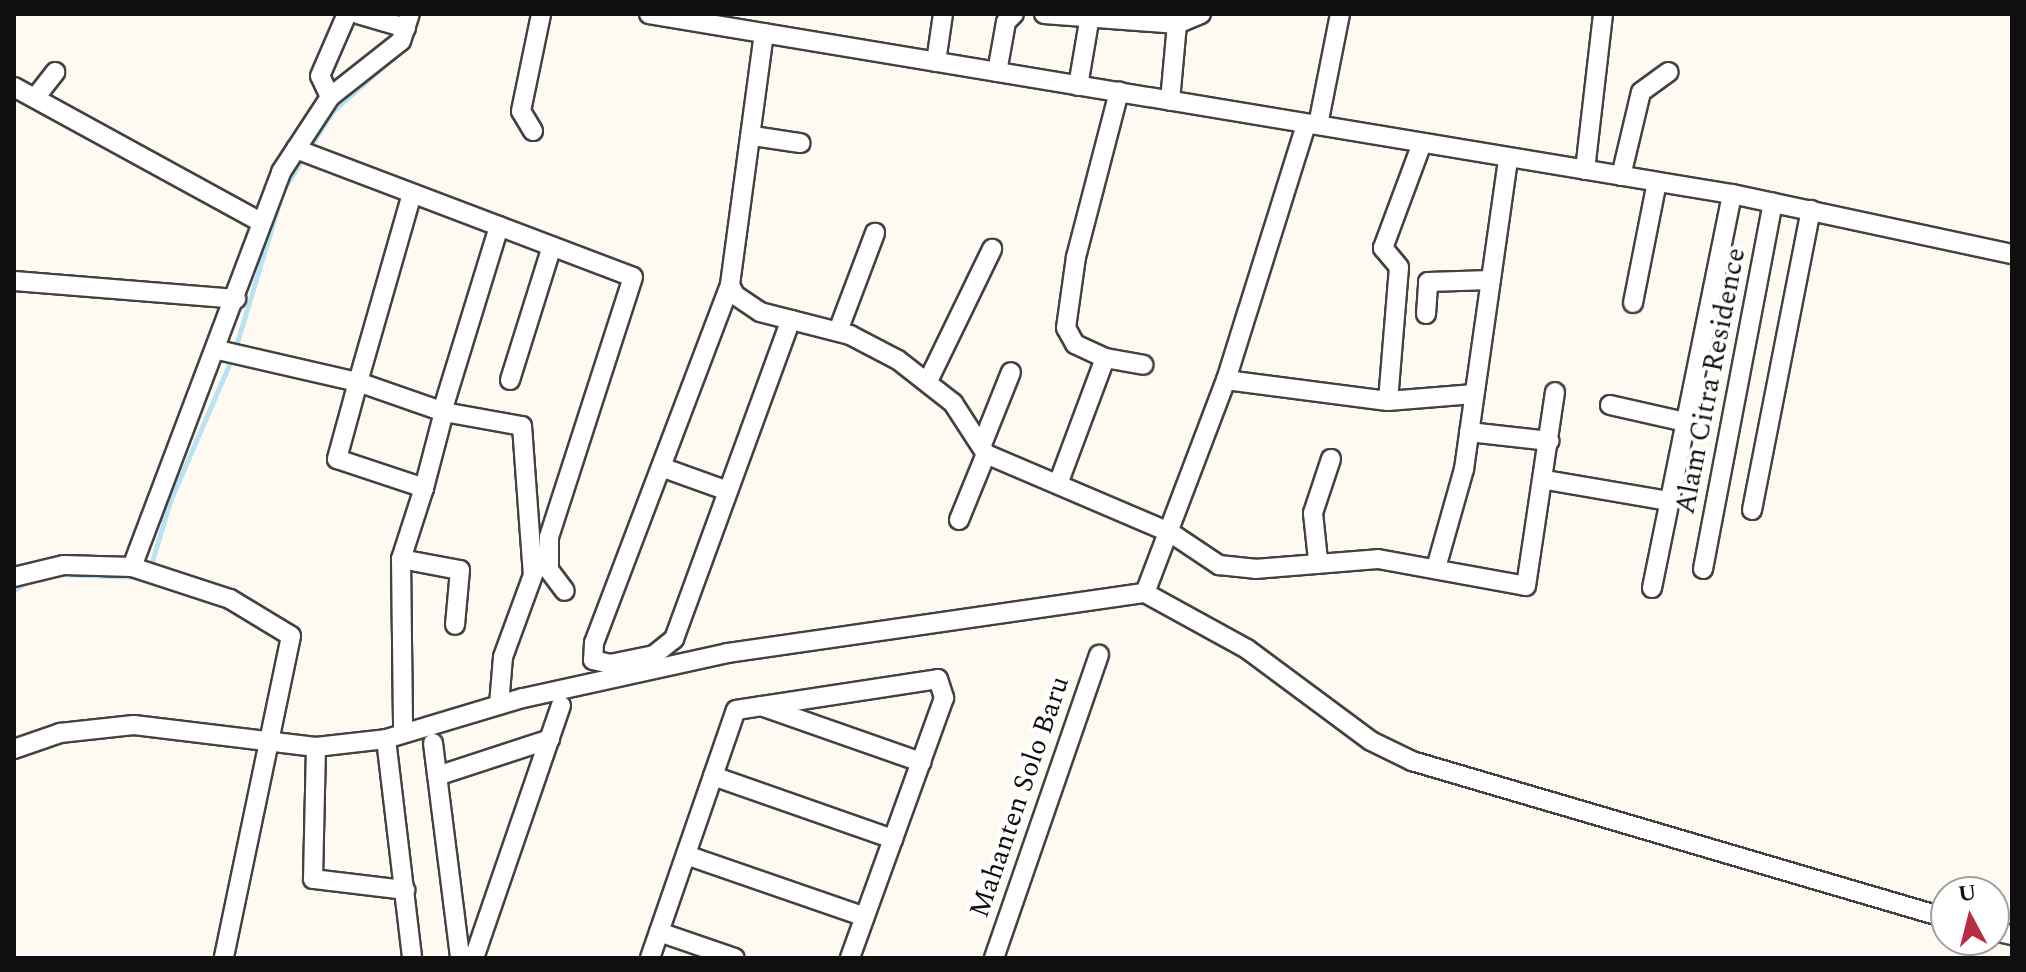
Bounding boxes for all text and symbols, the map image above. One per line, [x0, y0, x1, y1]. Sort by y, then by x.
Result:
street label: Alam Citra Residence [1669, 245, 1753, 517]
street label: Mahanten Solo Baru [963, 672, 1077, 922]
north arrow [1930, 876, 2010, 956]
text: U [1956, 876, 1978, 911]

